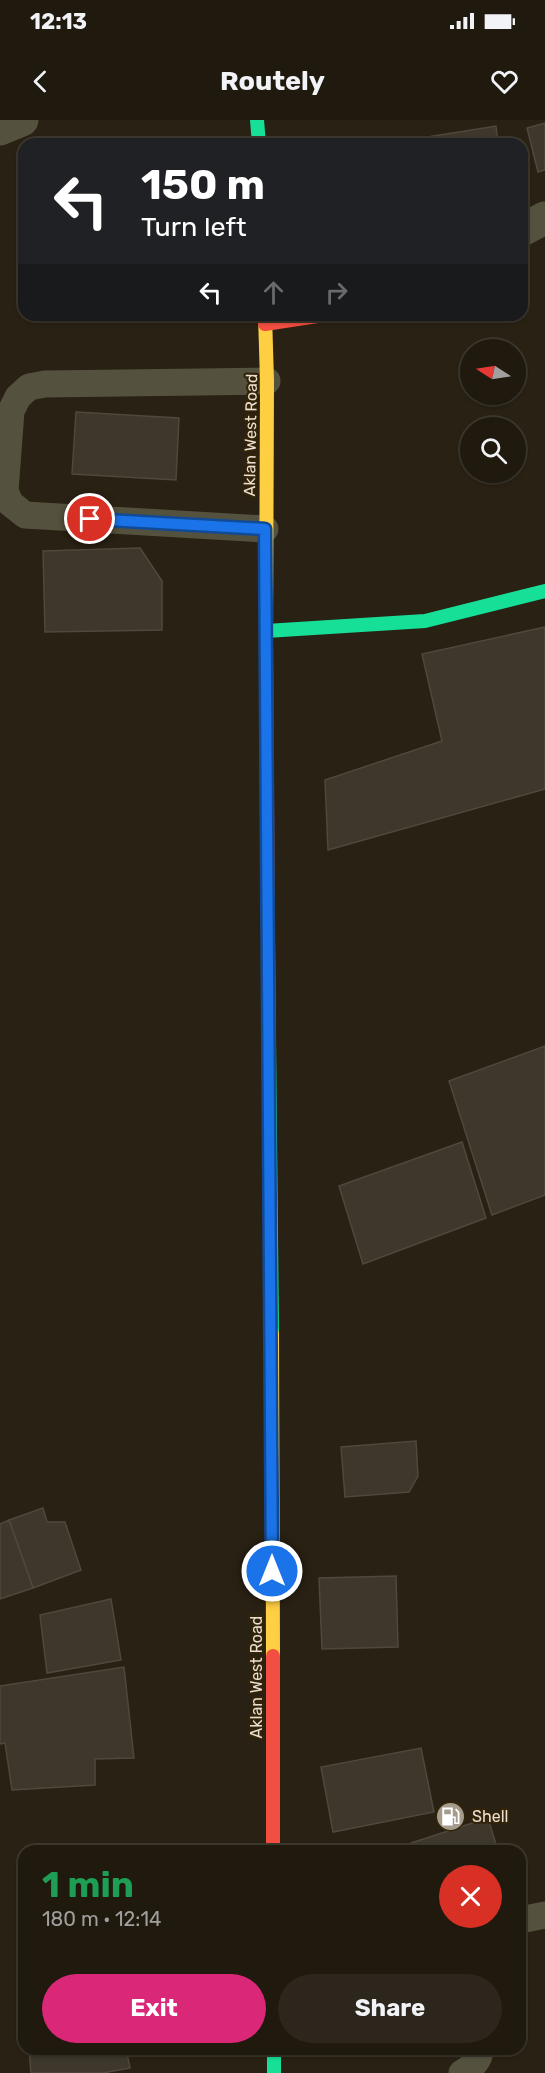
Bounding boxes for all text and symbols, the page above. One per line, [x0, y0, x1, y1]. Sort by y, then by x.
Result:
text: 12:13 [30, 8, 87, 35]
icon: back [24, 65, 57, 98]
text: Routely [220, 65, 325, 97]
icon: heart [488, 65, 521, 98]
text: 150 m [141, 160, 265, 210]
icon: left [42, 162, 120, 240]
text: Turn left [141, 211, 246, 243]
icon: left [194, 276, 227, 309]
icon: ahead [257, 276, 290, 309]
icon: right [320, 276, 353, 309]
north arrow [460, 339, 526, 405]
map controls [460, 339, 526, 483]
street label: Aklan West Road [240, 373, 261, 497]
button: search [460, 417, 526, 483]
pin [64, 493, 115, 544]
icon: arrive [73, 502, 106, 535]
position arrow [240, 1539, 304, 1603]
street label: Aklan West Road [247, 1616, 266, 1738]
fuel station icon: Shell [435, 1800, 467, 1832]
place label: Shell [472, 1807, 508, 1826]
text: 1 min [42, 1863, 134, 1906]
button: close [439, 1865, 502, 1928]
text: 180 m · 12:14 [42, 1907, 161, 1931]
button: Exit [42, 1974, 266, 2043]
button: Share [278, 1974, 502, 2043]

